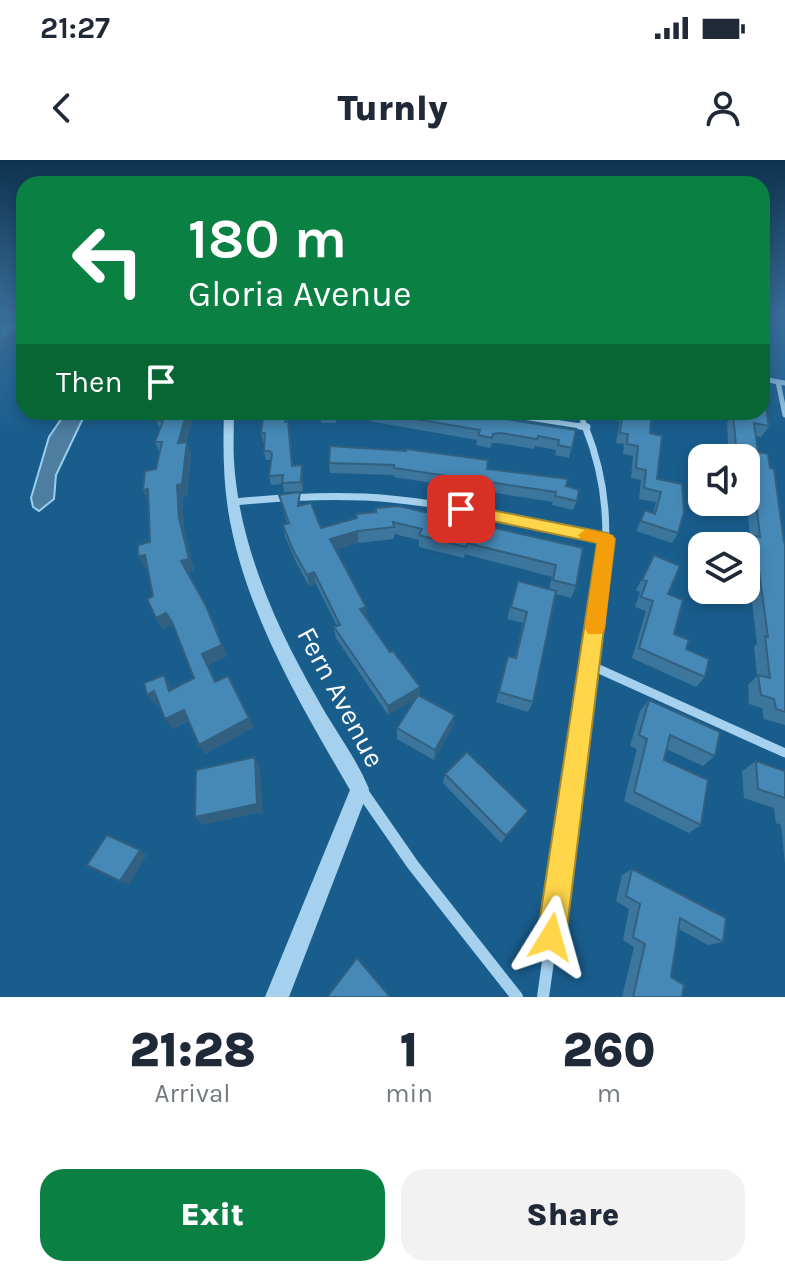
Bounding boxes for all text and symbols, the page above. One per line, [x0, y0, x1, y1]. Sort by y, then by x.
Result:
text: 21:27 [40, 10, 110, 46]
icon: back [40, 86, 84, 130]
icon: person [701, 86, 745, 130]
text: Turnly [337, 87, 448, 129]
text: 180 m [188, 206, 347, 271]
icon: left [56, 208, 160, 312]
text: Gloria Avenue [188, 273, 412, 315]
icon: arrive [139, 360, 183, 404]
text: Then [56, 364, 123, 400]
map controls [688, 444, 760, 604]
button: sound [688, 444, 760, 516]
pin [427, 475, 495, 543]
icon: arrive [439, 487, 483, 531]
button: layers [688, 532, 760, 604]
street label: Fern Avenue [290, 621, 392, 773]
position arrow [509, 895, 593, 979]
text: 21:28 [129, 1022, 256, 1078]
text: 1 [400, 1022, 418, 1078]
text: 260 [562, 1022, 656, 1078]
text: Arrival [155, 1078, 231, 1109]
text: min [385, 1078, 433, 1109]
text: m [597, 1078, 621, 1109]
button: Exit [40, 1169, 385, 1261]
button: Share [401, 1169, 745, 1261]

